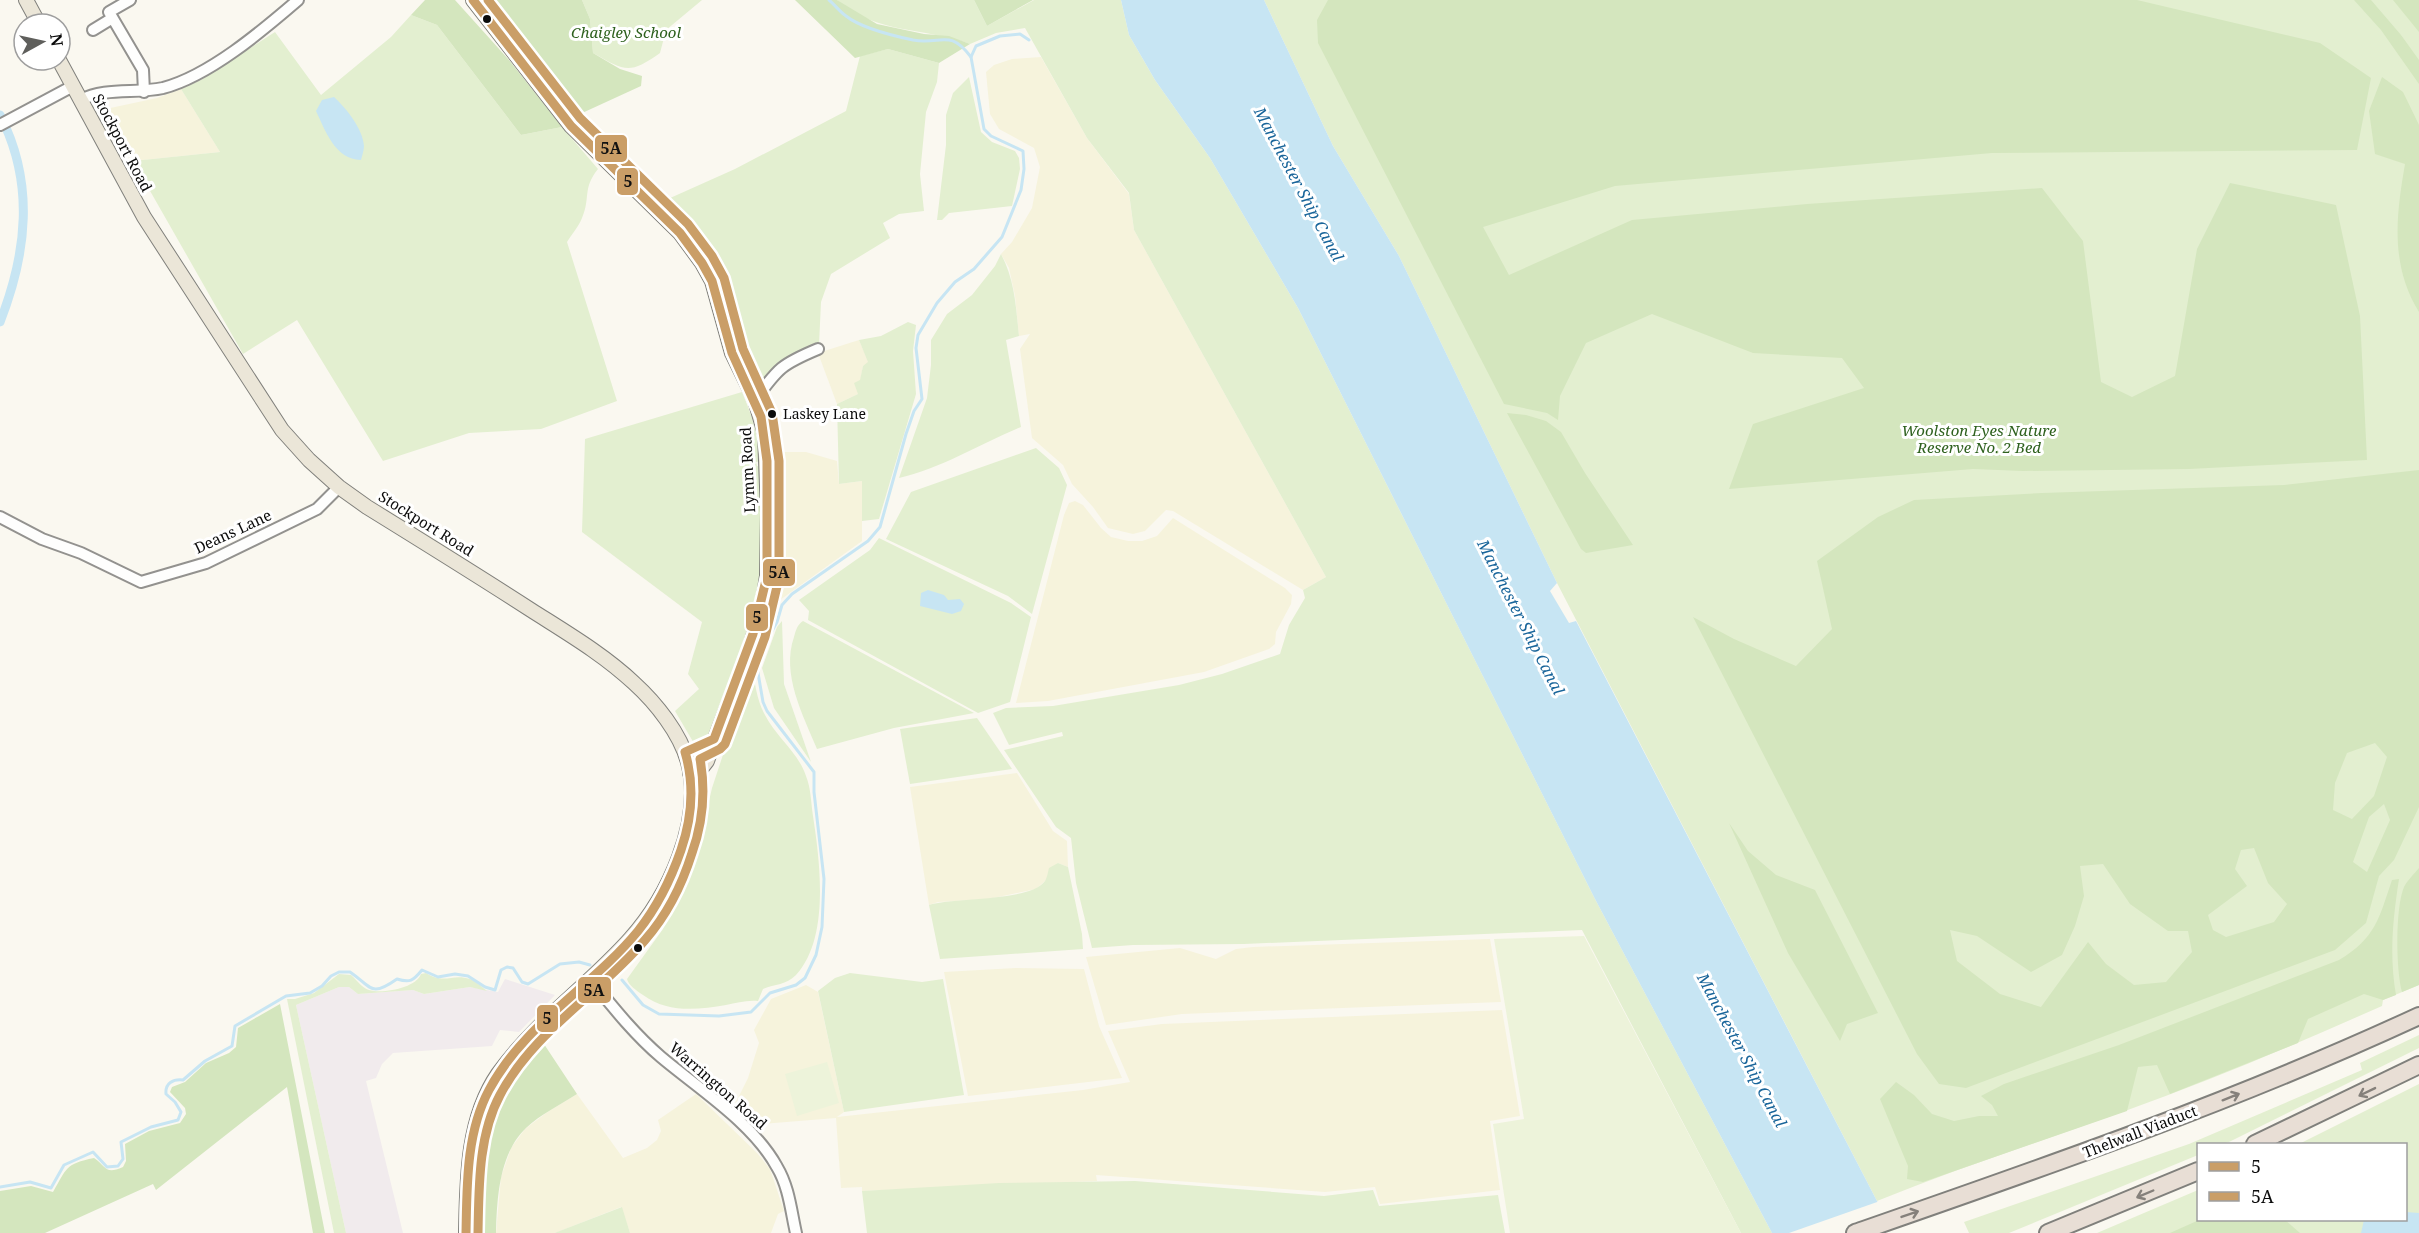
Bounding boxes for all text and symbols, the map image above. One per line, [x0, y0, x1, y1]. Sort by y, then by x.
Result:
north arrow [12, 12, 72, 72]
unlabelled marker [481, 13, 493, 25]
park label: Chaigley School [571, 22, 681, 42]
text: N [45, 32, 69, 48]
street label: Stockport Road [89, 90, 157, 195]
water label: Manchester Ship Canal [1249, 102, 1349, 265]
line badge: 5A [594, 134, 628, 163]
text: 5A [600, 137, 622, 159]
line badge: 5 [616, 167, 639, 196]
text: 5 [623, 170, 633, 192]
place label: Laskey Lane [783, 404, 866, 423]
marker: Laskey Lane [766, 408, 778, 420]
park label: Woolston Eyes Nature Reserve No. 2 Bed [1902, 420, 2057, 457]
street label: Lymm Road [735, 427, 759, 513]
street label: Stockport Road [375, 486, 478, 560]
street label: Deans Lane [191, 504, 275, 558]
water label: Manchester Ship Canal [1472, 535, 1570, 699]
line badge: 5A [762, 558, 796, 587]
text: 5A [768, 561, 790, 583]
line badge: 5 [745, 603, 769, 632]
text: 5 [752, 606, 762, 628]
unlabelled marker [632, 942, 644, 954]
water label: Manchester Ship Canal [1692, 968, 1792, 1131]
line badge: 5A [577, 976, 612, 1004]
text: 5A [583, 979, 605, 1001]
line badge: 5 [536, 1004, 559, 1033]
text: 5 [542, 1007, 552, 1029]
street label: Warrington Road [666, 1037, 772, 1133]
one-way arrow [2358, 1086, 2376, 1098]
one-way arrow [2222, 1091, 2240, 1102]
street label: Thelwall Viaduct [2080, 1100, 2200, 1162]
legend [2197, 1143, 2407, 1221]
text: 5 [2251, 1154, 2261, 1178]
text: 5A [2251, 1184, 2274, 1208]
one-way arrow [2136, 1189, 2154, 1200]
one-way arrow [1900, 1207, 1919, 1218]

